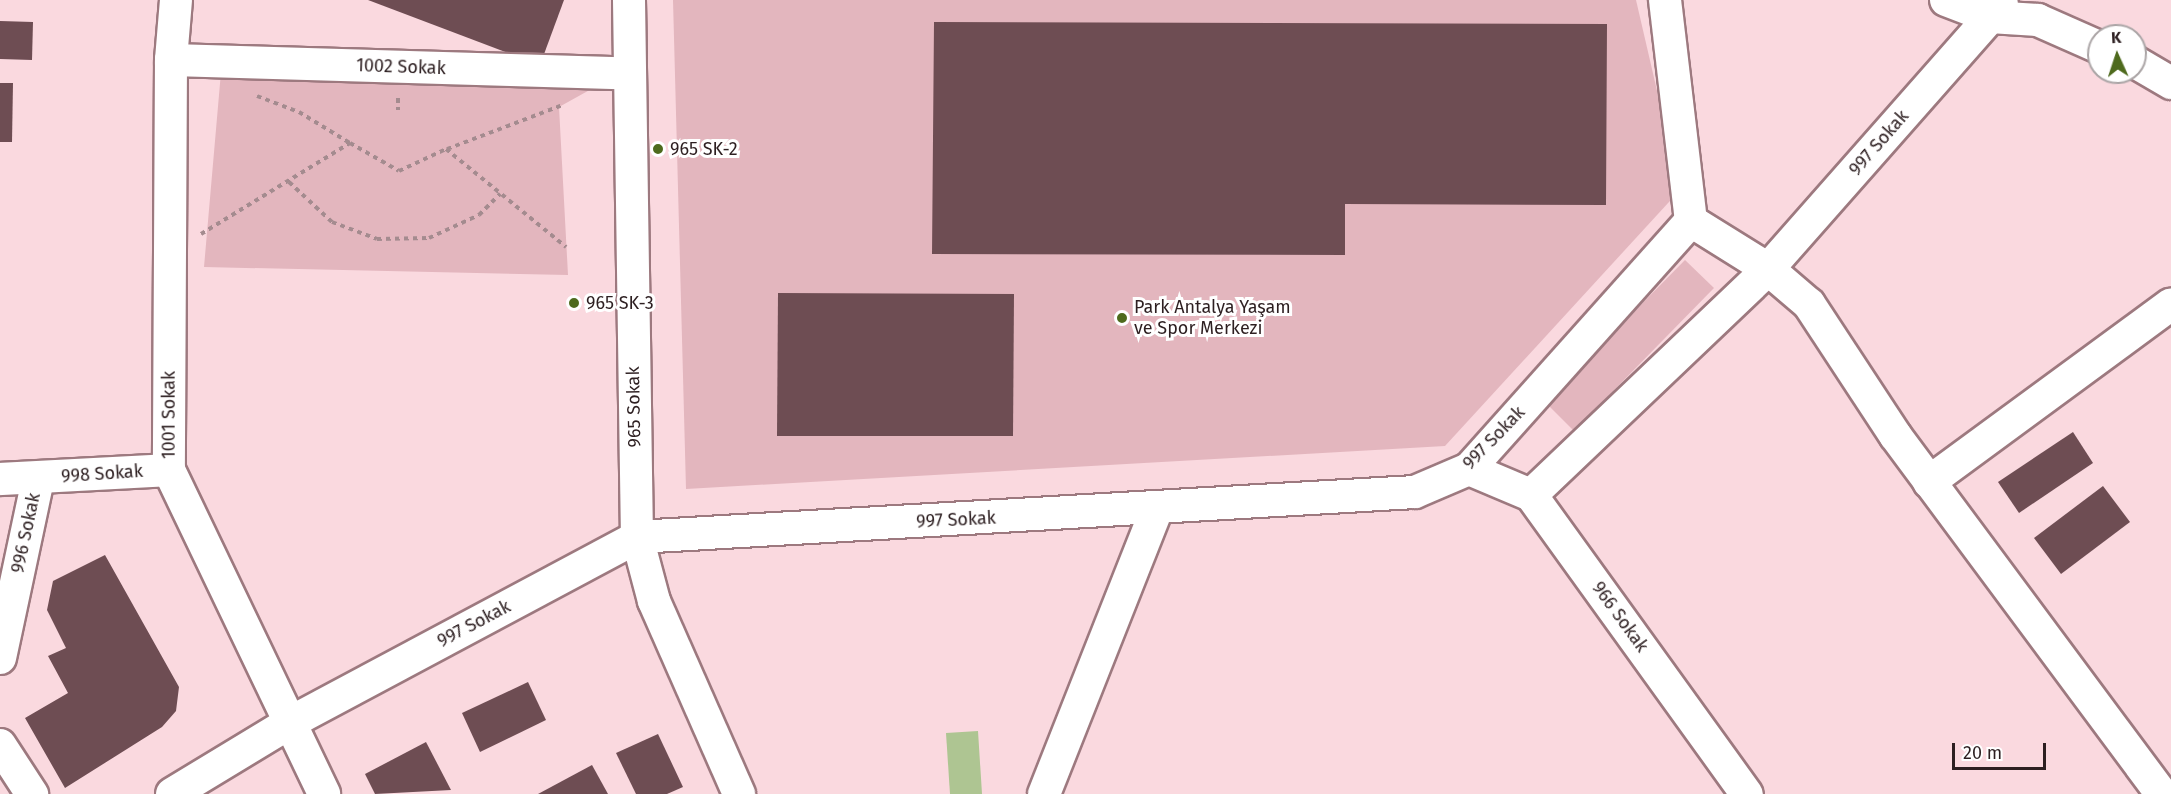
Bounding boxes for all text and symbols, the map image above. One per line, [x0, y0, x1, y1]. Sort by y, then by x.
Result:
north arrow [2087, 24, 2147, 84]
text: K [2111, 28, 2122, 47]
street label: 1002 Sokak [356, 55, 446, 79]
street label: 997 Sokak [1845, 106, 1913, 180]
place label: 965 SK-2 [670, 138, 738, 160]
marker: 965 SK-2 [651, 142, 665, 156]
place label: 965 SK-3 [586, 292, 654, 314]
marker: 965 SK-3 [567, 296, 581, 310]
place label: Park Antalya Yaşam ve Spor Merkezi [1134, 297, 1291, 340]
marker: Park Antalya Yaşam ve Spor Merkezi [1115, 311, 1129, 325]
street label: 965 Sokak [622, 366, 646, 448]
street label: 1001 Sokak [158, 371, 180, 459]
street label: 997 Sokak [1459, 402, 1529, 474]
street label: 998 Sokak [60, 460, 144, 488]
street label: 996 Sokak [7, 491, 45, 575]
street label: 997 Sokak [916, 507, 996, 533]
street label: 966 Sokak [1587, 578, 1653, 656]
street label: 997 Sokak [434, 596, 514, 652]
scale bar [1955, 731, 2050, 769]
text: 20 m [1963, 742, 2002, 764]

